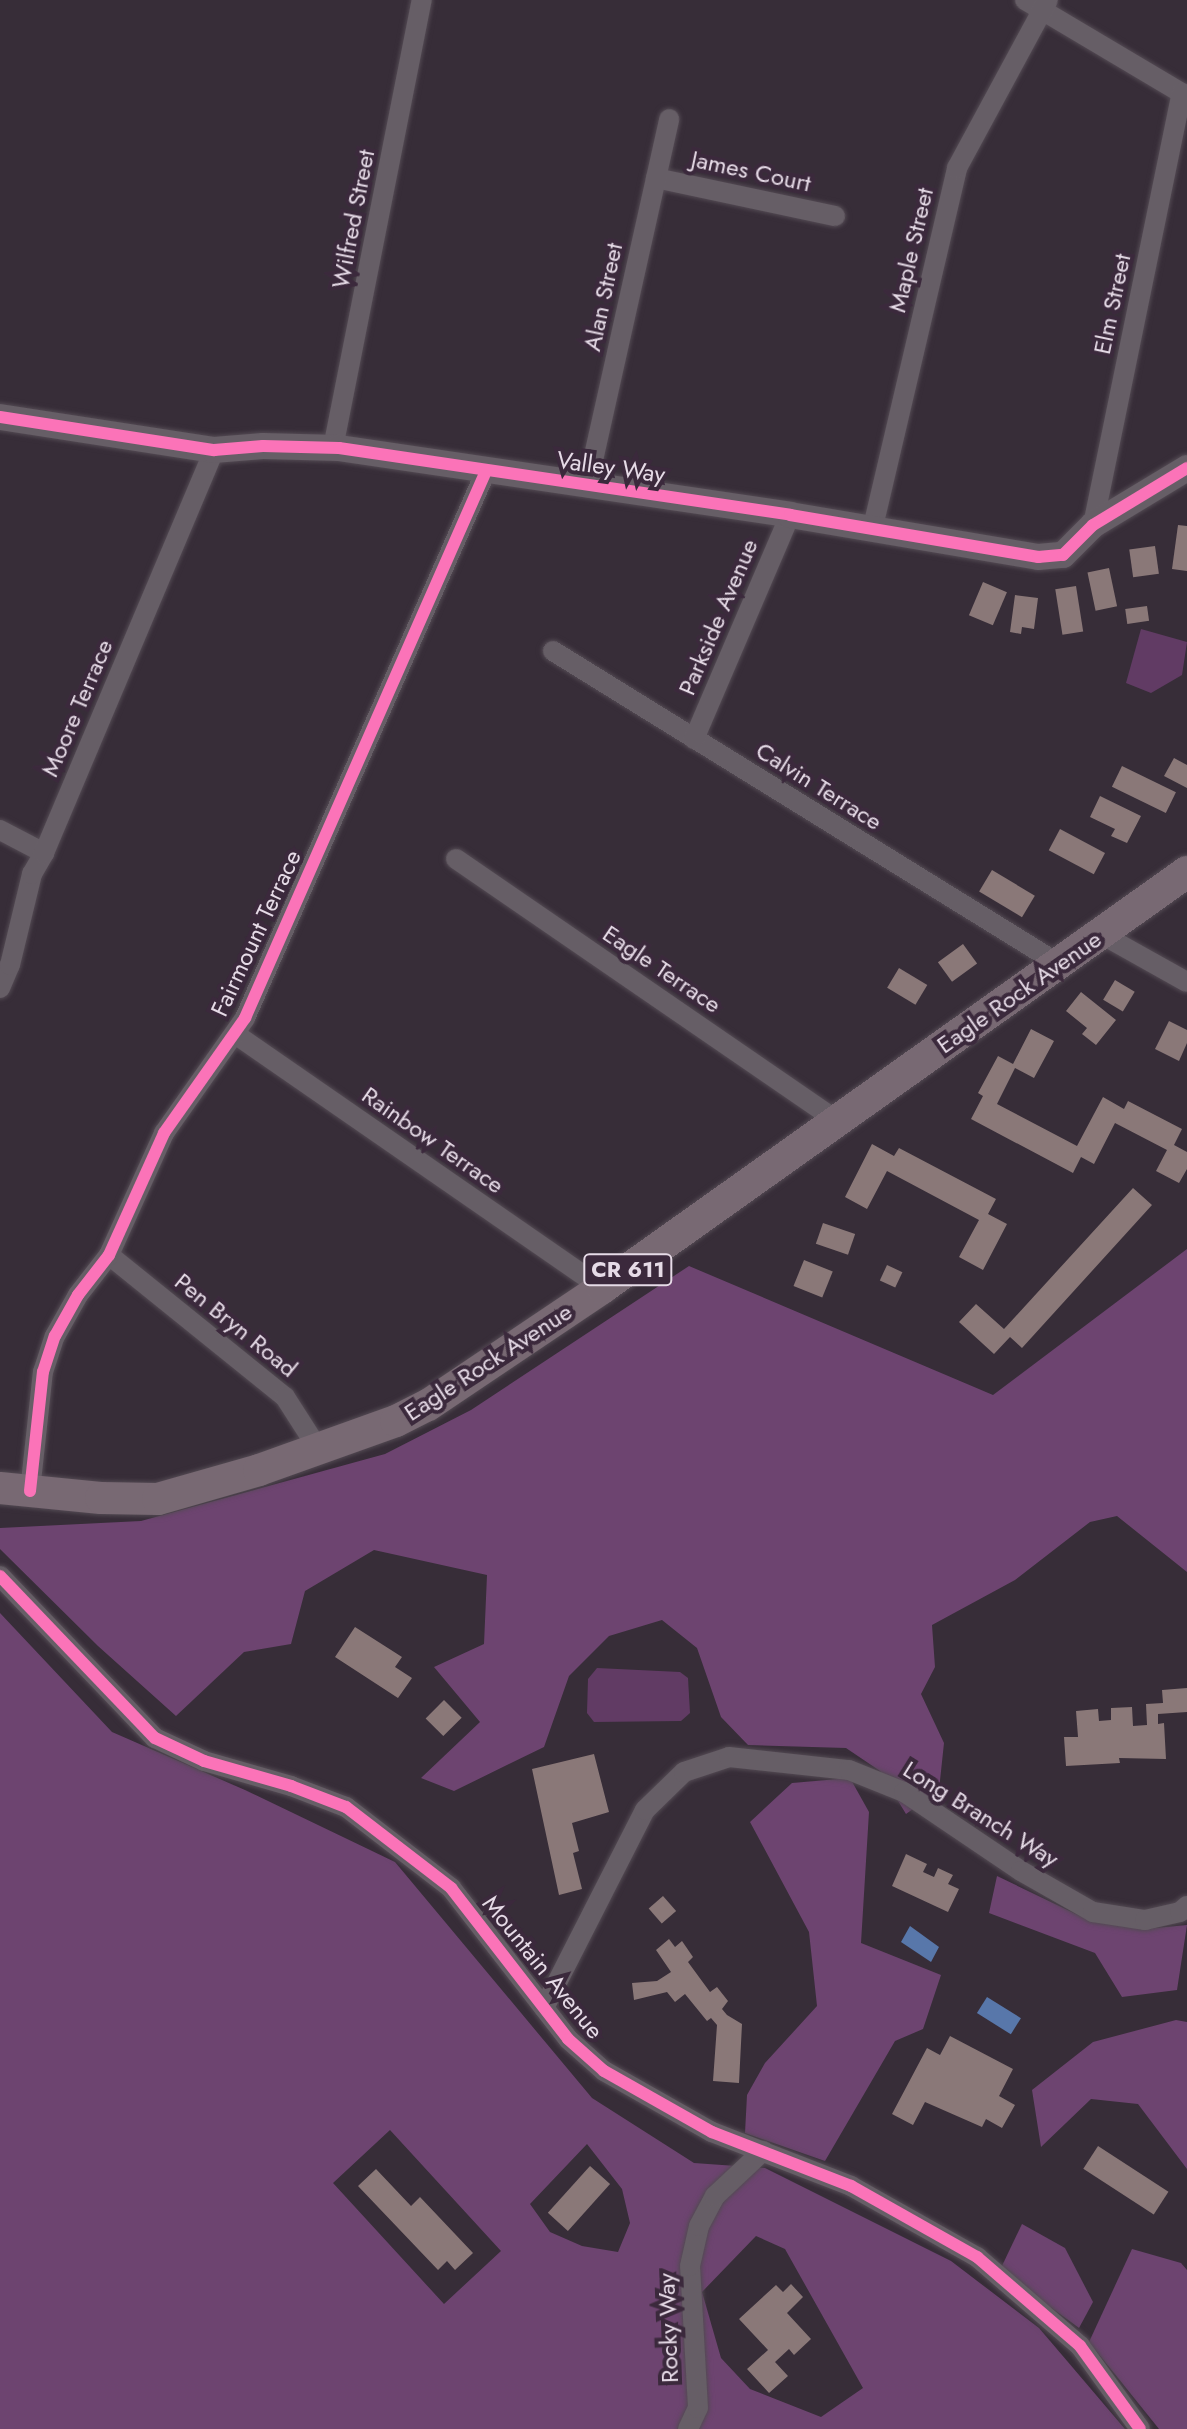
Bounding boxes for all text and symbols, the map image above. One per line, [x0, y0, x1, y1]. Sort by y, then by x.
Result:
street label: James Court [689, 144, 813, 198]
street label: Wilfred Street [325, 147, 381, 291]
street label: Maple Street [883, 185, 939, 315]
street label: Alan Street [577, 240, 629, 354]
street label: Elm Street [1087, 251, 1137, 357]
street label: Valley Way [555, 445, 667, 489]
street label: Parkside Avenue [672, 535, 764, 699]
street label: Moore Terrace [35, 635, 119, 781]
street label: Calvin Terrace [751, 736, 887, 836]
street label: Fairmount Terrace [205, 845, 307, 1021]
street label: Eagle Terrace [597, 919, 727, 1019]
street label: Eagle Rock Avenue [931, 925, 1107, 1059]
street label: Rainbow Terrace [356, 1080, 510, 1200]
road number: CR 611 [582, 1252, 674, 1288]
street label: Pen Bryn Road [169, 1267, 303, 1383]
street label: Eagle Rock Avenue [399, 1297, 577, 1427]
street label: Long Branch Way [898, 1755, 1064, 1873]
street label: Mountain Avenue [476, 1890, 610, 2044]
street label: Rocky Way [652, 2273, 684, 2383]

